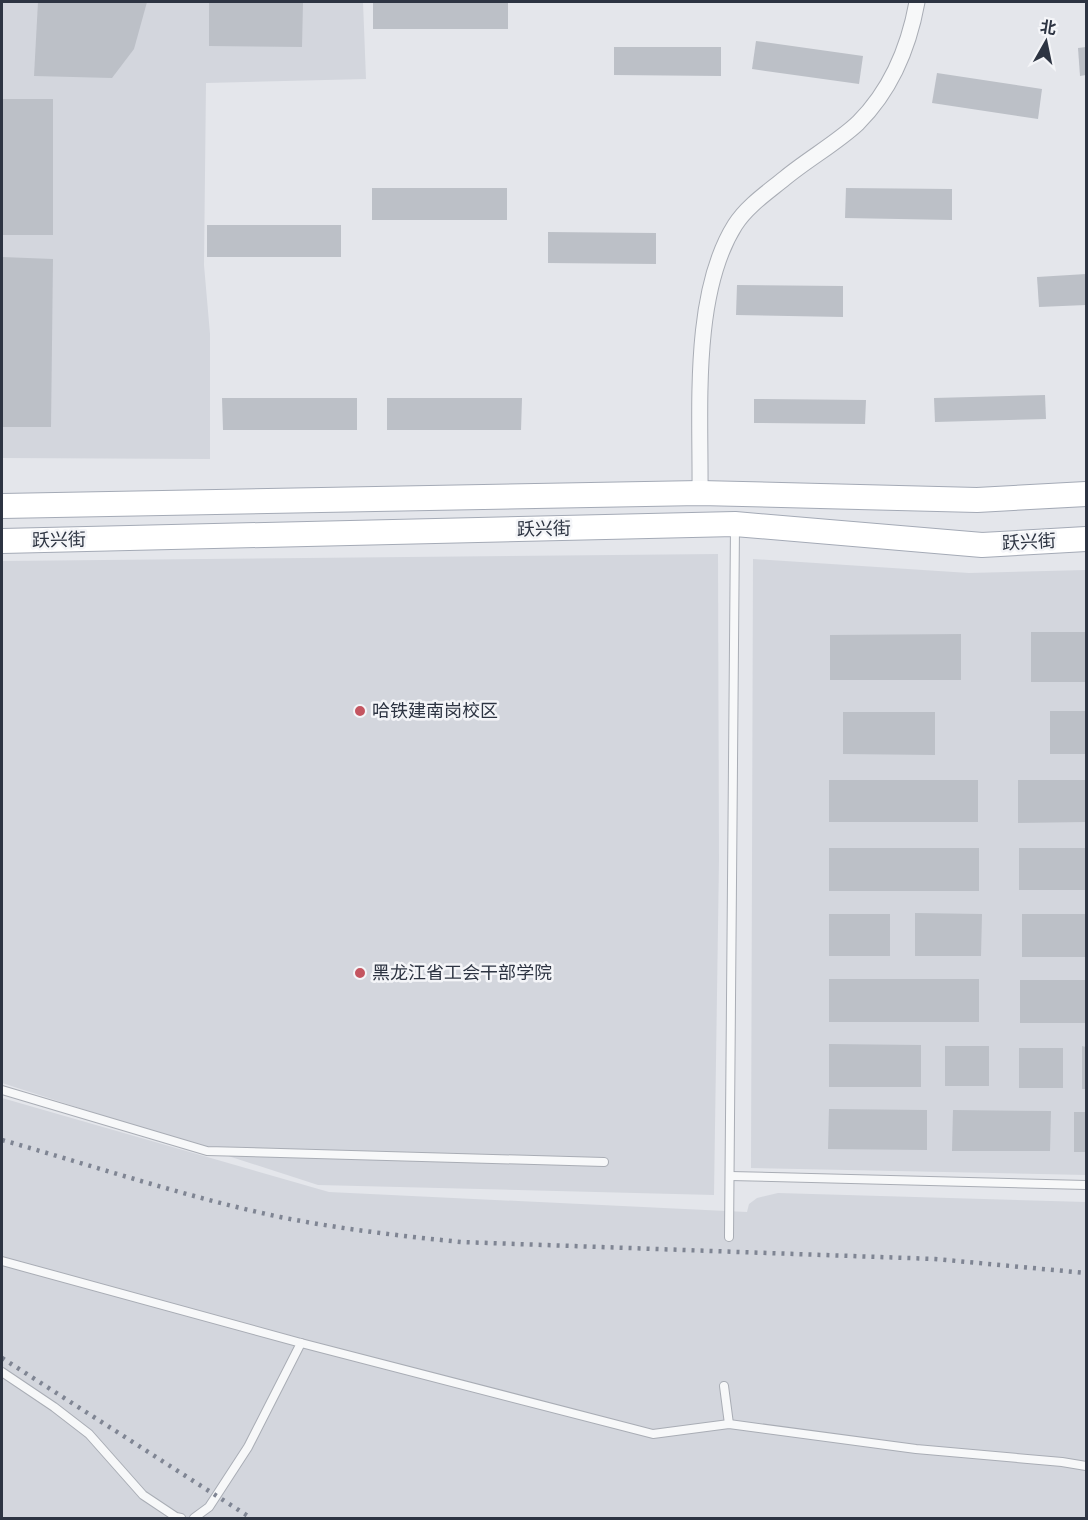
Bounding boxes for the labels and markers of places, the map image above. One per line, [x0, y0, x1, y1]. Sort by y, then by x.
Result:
place label: 哈铁建南岗校区 [372, 699, 498, 721]
marker: 哈铁建南岗校区 [353, 704, 367, 718]
place label: 黑龙江省工会干部学院 [372, 961, 552, 983]
marker: 黑龙江省工会干部学院 [353, 966, 367, 980]

